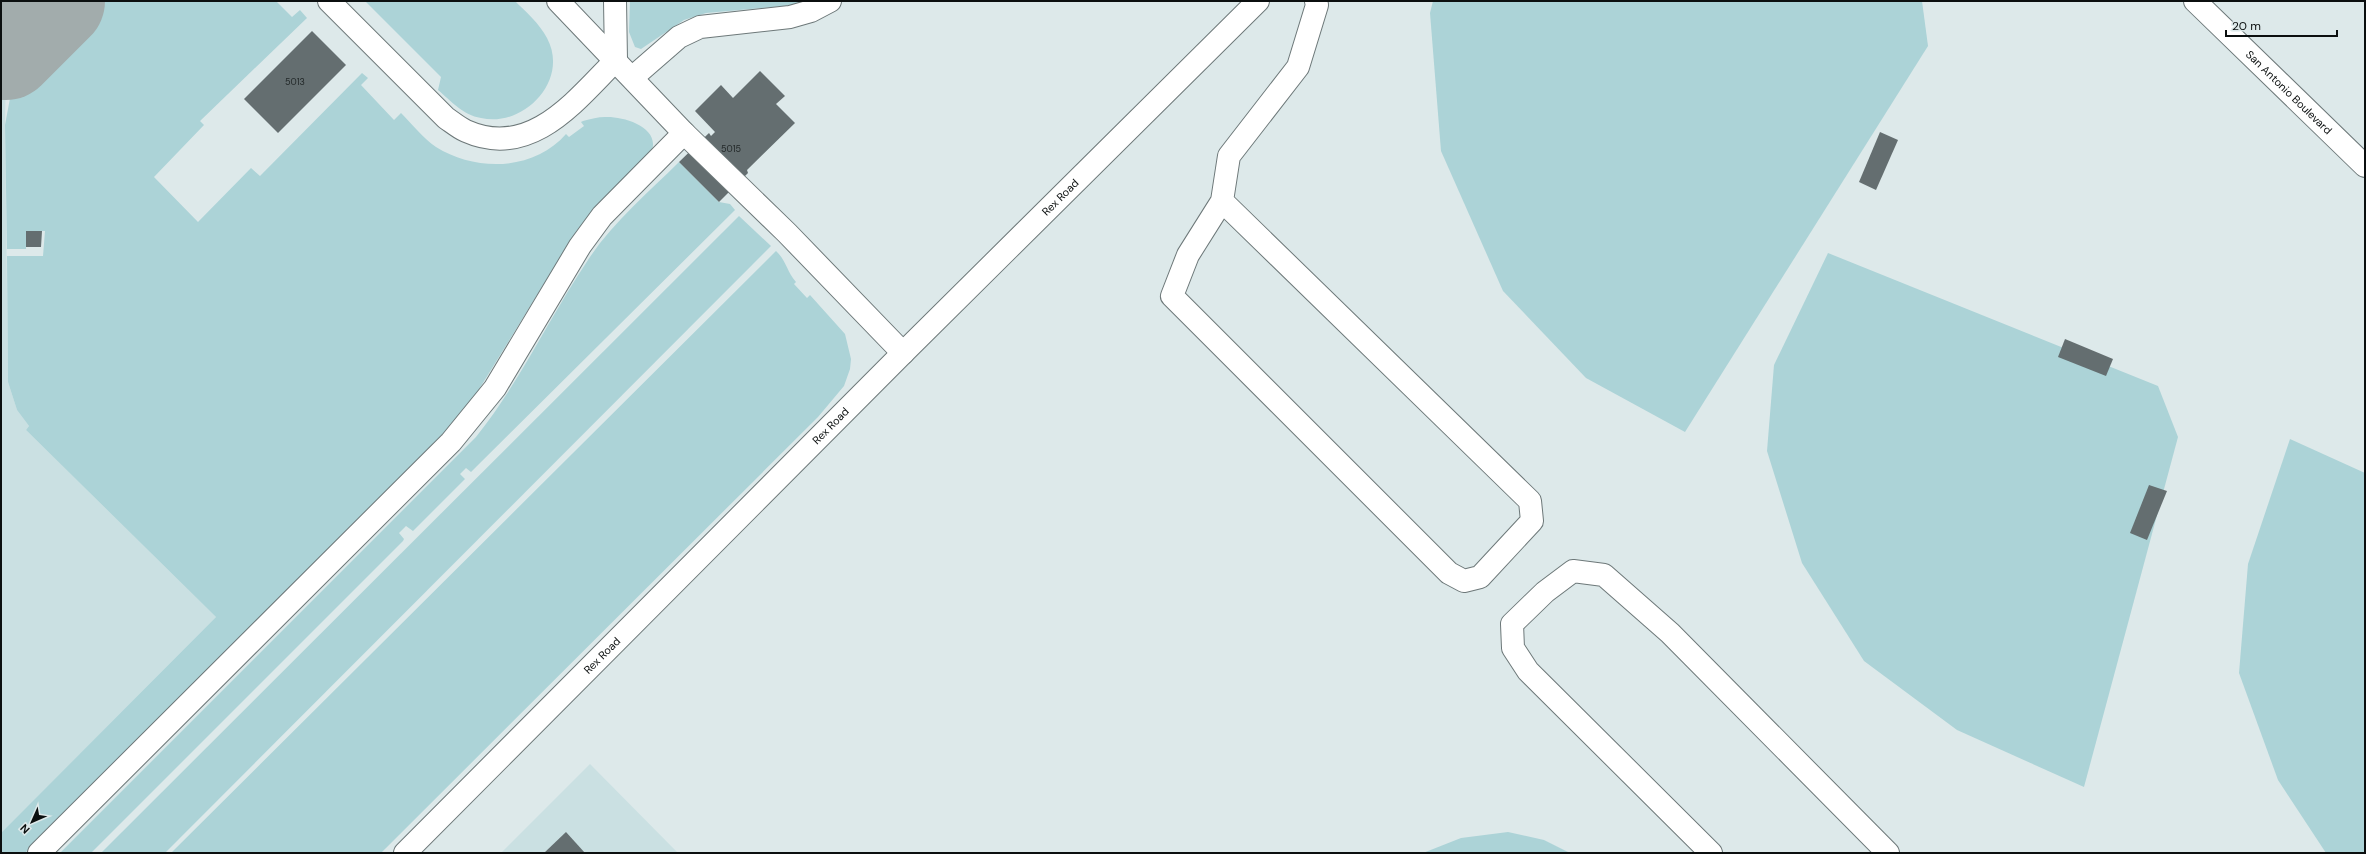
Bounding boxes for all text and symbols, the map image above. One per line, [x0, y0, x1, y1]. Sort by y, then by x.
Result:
scale bar [2226, 12, 2337, 38]
text: 20 m [2232, 18, 2261, 34]
street label: San Antonio Boulevard [2243, 47, 2335, 137]
house number: 5013 [285, 76, 305, 88]
house number: 5015 [721, 143, 741, 155]
street label: Rex Road [1039, 176, 1082, 218]
street label: Rex Road [809, 404, 852, 447]
street label: Rex Road [581, 634, 623, 677]
north arrow [12, 802, 52, 842]
text: N [17, 821, 33, 837]

